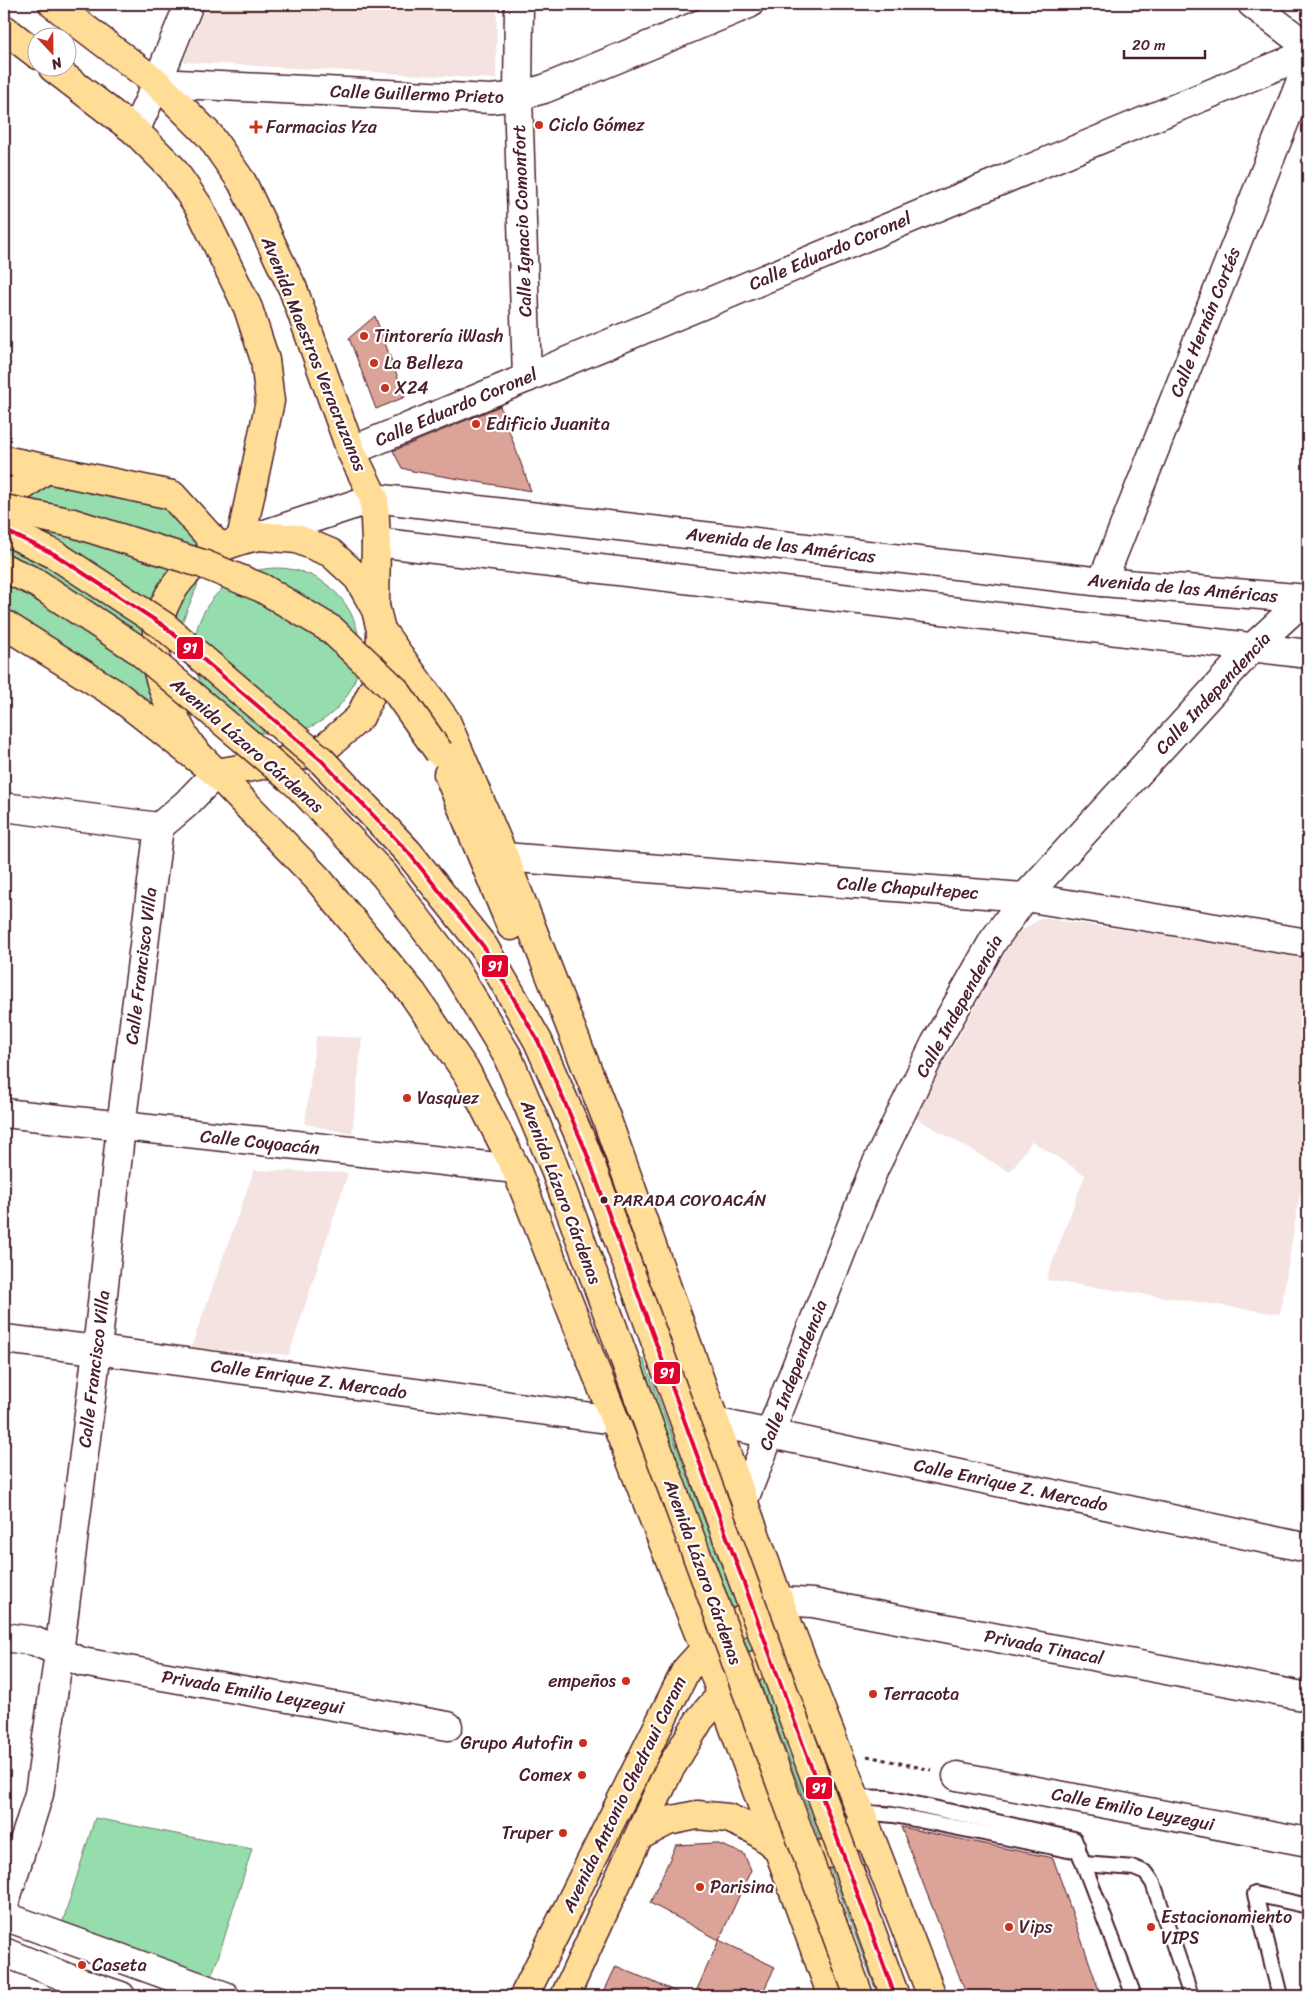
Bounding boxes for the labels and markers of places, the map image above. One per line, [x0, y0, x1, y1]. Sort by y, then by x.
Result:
place label: Ciclo Gómez [549, 109, 645, 141]
place label: Farmacias Yza [266, 111, 378, 143]
marker: Ciclo Gómez [533, 119, 545, 131]
marker: Farmacias Yza [250, 121, 262, 133]
place label: Tintorería iWash [374, 320, 503, 352]
marker: Tintorería iWash [358, 330, 370, 342]
place label: La Belleza [384, 347, 463, 379]
marker: La Belleza [368, 357, 380, 369]
place label: X24 [394, 372, 429, 404]
marker: X24 [379, 382, 391, 394]
place label: Edificio Juanita [486, 408, 610, 440]
marker: Edificio Juanita [470, 418, 482, 430]
place label: Vasquez [417, 1082, 480, 1114]
marker: Vasquez [401, 1092, 413, 1104]
place label: PARADA COYOACÁN [613, 1185, 766, 1215]
marker: PARADA COYOACÁN [599, 1195, 609, 1205]
place label: empeños [548, 1665, 617, 1697]
marker: empeños [620, 1675, 632, 1687]
place label: Terracota [883, 1678, 959, 1710]
marker: Terracota [867, 1688, 879, 1700]
place label: Grupo Autofin [461, 1727, 573, 1759]
marker: Grupo Autofin [577, 1737, 589, 1749]
place label: Comex [519, 1759, 573, 1791]
marker: Comex [576, 1769, 588, 1781]
place label: Truper [501, 1817, 555, 1849]
marker: Truper [557, 1827, 569, 1839]
place label: Parisina [710, 1871, 774, 1903]
marker: Parisina [694, 1881, 706, 1893]
place label: Estacionamiento VIPS [1161, 1901, 1292, 1954]
place label: Vips [1019, 1911, 1053, 1943]
marker: Vips [1003, 1921, 1015, 1933]
marker: Estacionamiento VIPS [1145, 1921, 1157, 1933]
place label: Caseta [92, 1949, 147, 1981]
marker: Caseta [76, 1959, 88, 1971]

